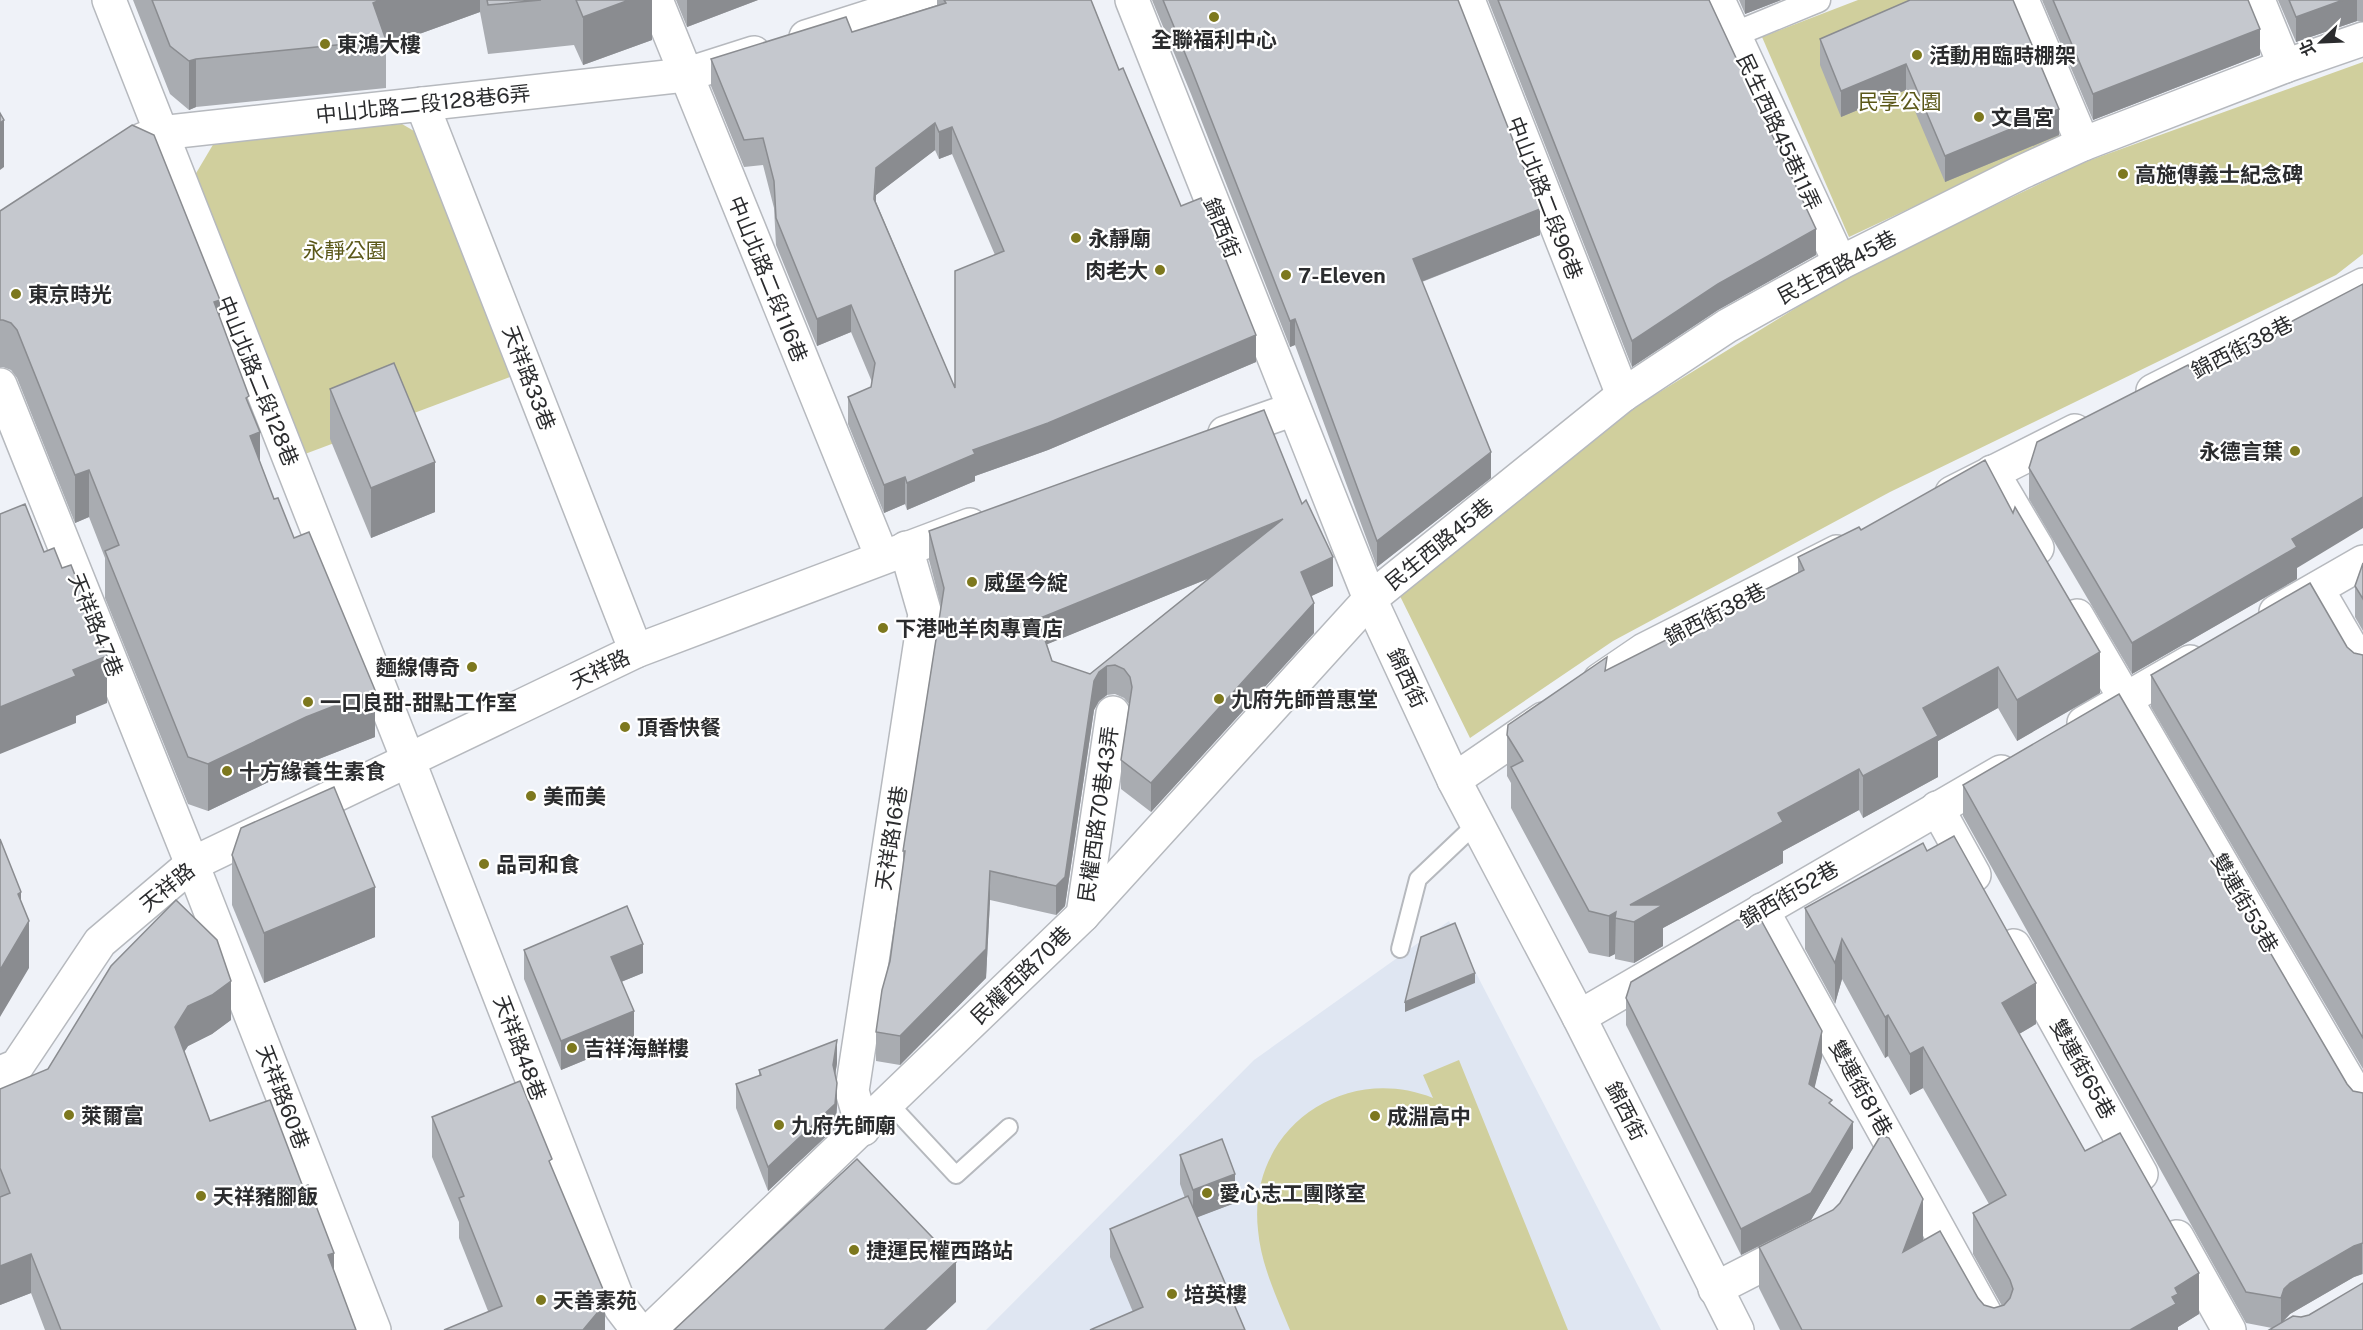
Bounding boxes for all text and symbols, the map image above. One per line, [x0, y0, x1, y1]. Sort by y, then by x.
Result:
marker: 全聯福利中心 [1207, 10, 1221, 24]
north arrow [2291, 12, 2351, 72]
place label: 全聯福利中心 [1151, 27, 1277, 52]
place label: 東鴻大樓 [337, 32, 421, 57]
marker: 東鴻大樓 [318, 37, 332, 51]
text: 北 [2296, 37, 2320, 59]
place label: 活動用臨時棚架 [1929, 43, 2076, 68]
marker: 活動用臨時棚架 [1910, 48, 1924, 62]
street label: 民生西路45巷11弄 [1732, 50, 1826, 214]
street label: 中山北路二段128巷6弄 [314, 80, 532, 128]
park label: 民享公園 [1858, 89, 1942, 114]
place label: 文昌宮 [1991, 105, 2054, 130]
marker: 文昌宮 [1972, 110, 1986, 124]
street label: 中山北路二段96巷 [1502, 113, 1588, 283]
place label: 高施傳義士紀念碑 [2135, 162, 2303, 187]
marker: 高施傳義士紀念碑 [2116, 167, 2130, 181]
street label: 中山北路二段116巷 [723, 192, 813, 366]
street label: 錦西街 [1199, 194, 1245, 262]
street label: 民生西路45巷 [1773, 225, 1901, 309]
place label: 永靜廟 [1088, 226, 1151, 251]
marker: 永靜廟 [1069, 231, 1083, 245]
park label: 永靜公園 [303, 238, 387, 263]
place label: 肉老大 [1085, 258, 1148, 283]
marker: 肉老大 [1153, 263, 1167, 277]
place label: 7-Eleven [1298, 263, 1386, 288]
marker: 7-Eleven [1279, 268, 1293, 282]
place label: 東京時光 [28, 282, 112, 307]
marker: 東京時光 [9, 287, 23, 301]
street label: 中山北路二段128巷 [212, 292, 304, 470]
street label: 錦西街38巷 [2187, 311, 2297, 383]
street label: 天祥路33巷 [498, 322, 560, 434]
place label: 永德言葉 [2199, 439, 2283, 464]
marker: 永德言葉 [2288, 444, 2302, 458]
street label: 民生西路45巷 [1380, 493, 1498, 595]
street label: 天祥路47巷 [64, 569, 128, 681]
place label: 威堡今綻 [984, 570, 1068, 595]
marker: 威堡今綻 [965, 575, 979, 589]
street label: 錦西街38巷 [1660, 578, 1770, 650]
place label: 下港吔羊肉專賣店 [895, 616, 1063, 641]
marker: 下港吔羊肉專賣店 [876, 621, 890, 635]
street label: 天祥路 [566, 644, 634, 694]
street label: 錦西街 [1382, 644, 1432, 712]
place label: 麵線傳奇 [376, 655, 460, 680]
marker: 麵線傳奇 [465, 660, 479, 674]
place label: 九府先師普惠堂 [1231, 687, 1378, 712]
place label: 一口良甜-甜點工作室 [320, 690, 517, 715]
marker: 九府先師普惠堂 [1212, 692, 1226, 706]
marker: 一口良甜-甜點工作室 [301, 695, 315, 709]
place label: 頂香快餐 [637, 715, 721, 740]
marker: 頂香快餐 [618, 720, 632, 734]
street label: 民權西路70巷43弄 [1073, 724, 1123, 904]
place label: 十方緣養生素食 [239, 759, 386, 784]
marker: 十方緣養生素食 [220, 764, 234, 778]
place label: 美而美 [543, 784, 606, 809]
street label: 天祥路16巷 [870, 784, 912, 892]
marker: 美而美 [524, 789, 538, 803]
street label: 雙連街53巷 [2207, 849, 2283, 957]
place label: 品司和食 [496, 852, 580, 877]
street label: 錦西街52巷 [1735, 856, 1843, 932]
street label: 天祥路 [135, 857, 199, 917]
marker: 品司和食 [477, 857, 491, 871]
street label: 民權西路70巷 [966, 921, 1076, 1029]
street label: 天祥路48巷 [488, 992, 552, 1104]
street label: 雙連街65巷 [2045, 1015, 2121, 1123]
place label: 吉祥海鮮樓 [584, 1036, 689, 1061]
street label: 雙連街81巷 [1824, 1036, 1898, 1140]
street label: 天祥路60巷 [252, 1041, 314, 1153]
marker: 吉祥海鮮樓 [565, 1041, 579, 1055]
street label: 錦西街 [1601, 1077, 1651, 1145]
place label: 萊爾富 [81, 1103, 144, 1128]
place label: 成淵高中 [1387, 1104, 1471, 1129]
marker: 萊爾富 [62, 1108, 76, 1122]
marker: 成淵高中 [1368, 1109, 1382, 1123]
place label: 九府先師廟 [791, 1113, 896, 1138]
marker: 九府先師廟 [772, 1118, 786, 1132]
place label: 愛心志工團隊室 [1219, 1181, 1366, 1206]
place label: 天祥豬腳飯 [213, 1184, 318, 1209]
marker: 愛心志工團隊室 [1200, 1186, 1214, 1200]
marker: 天祥豬腳飯 [194, 1189, 208, 1203]
place label: 捷運民權西路站 [866, 1238, 1013, 1263]
marker: 捷運民權西路站 [847, 1243, 861, 1257]
place label: 培英樓 [1184, 1282, 1247, 1307]
marker: 培英樓 [1165, 1287, 1179, 1301]
place label: 天善素苑 [553, 1288, 637, 1313]
marker: 天善素苑 [534, 1293, 548, 1307]

